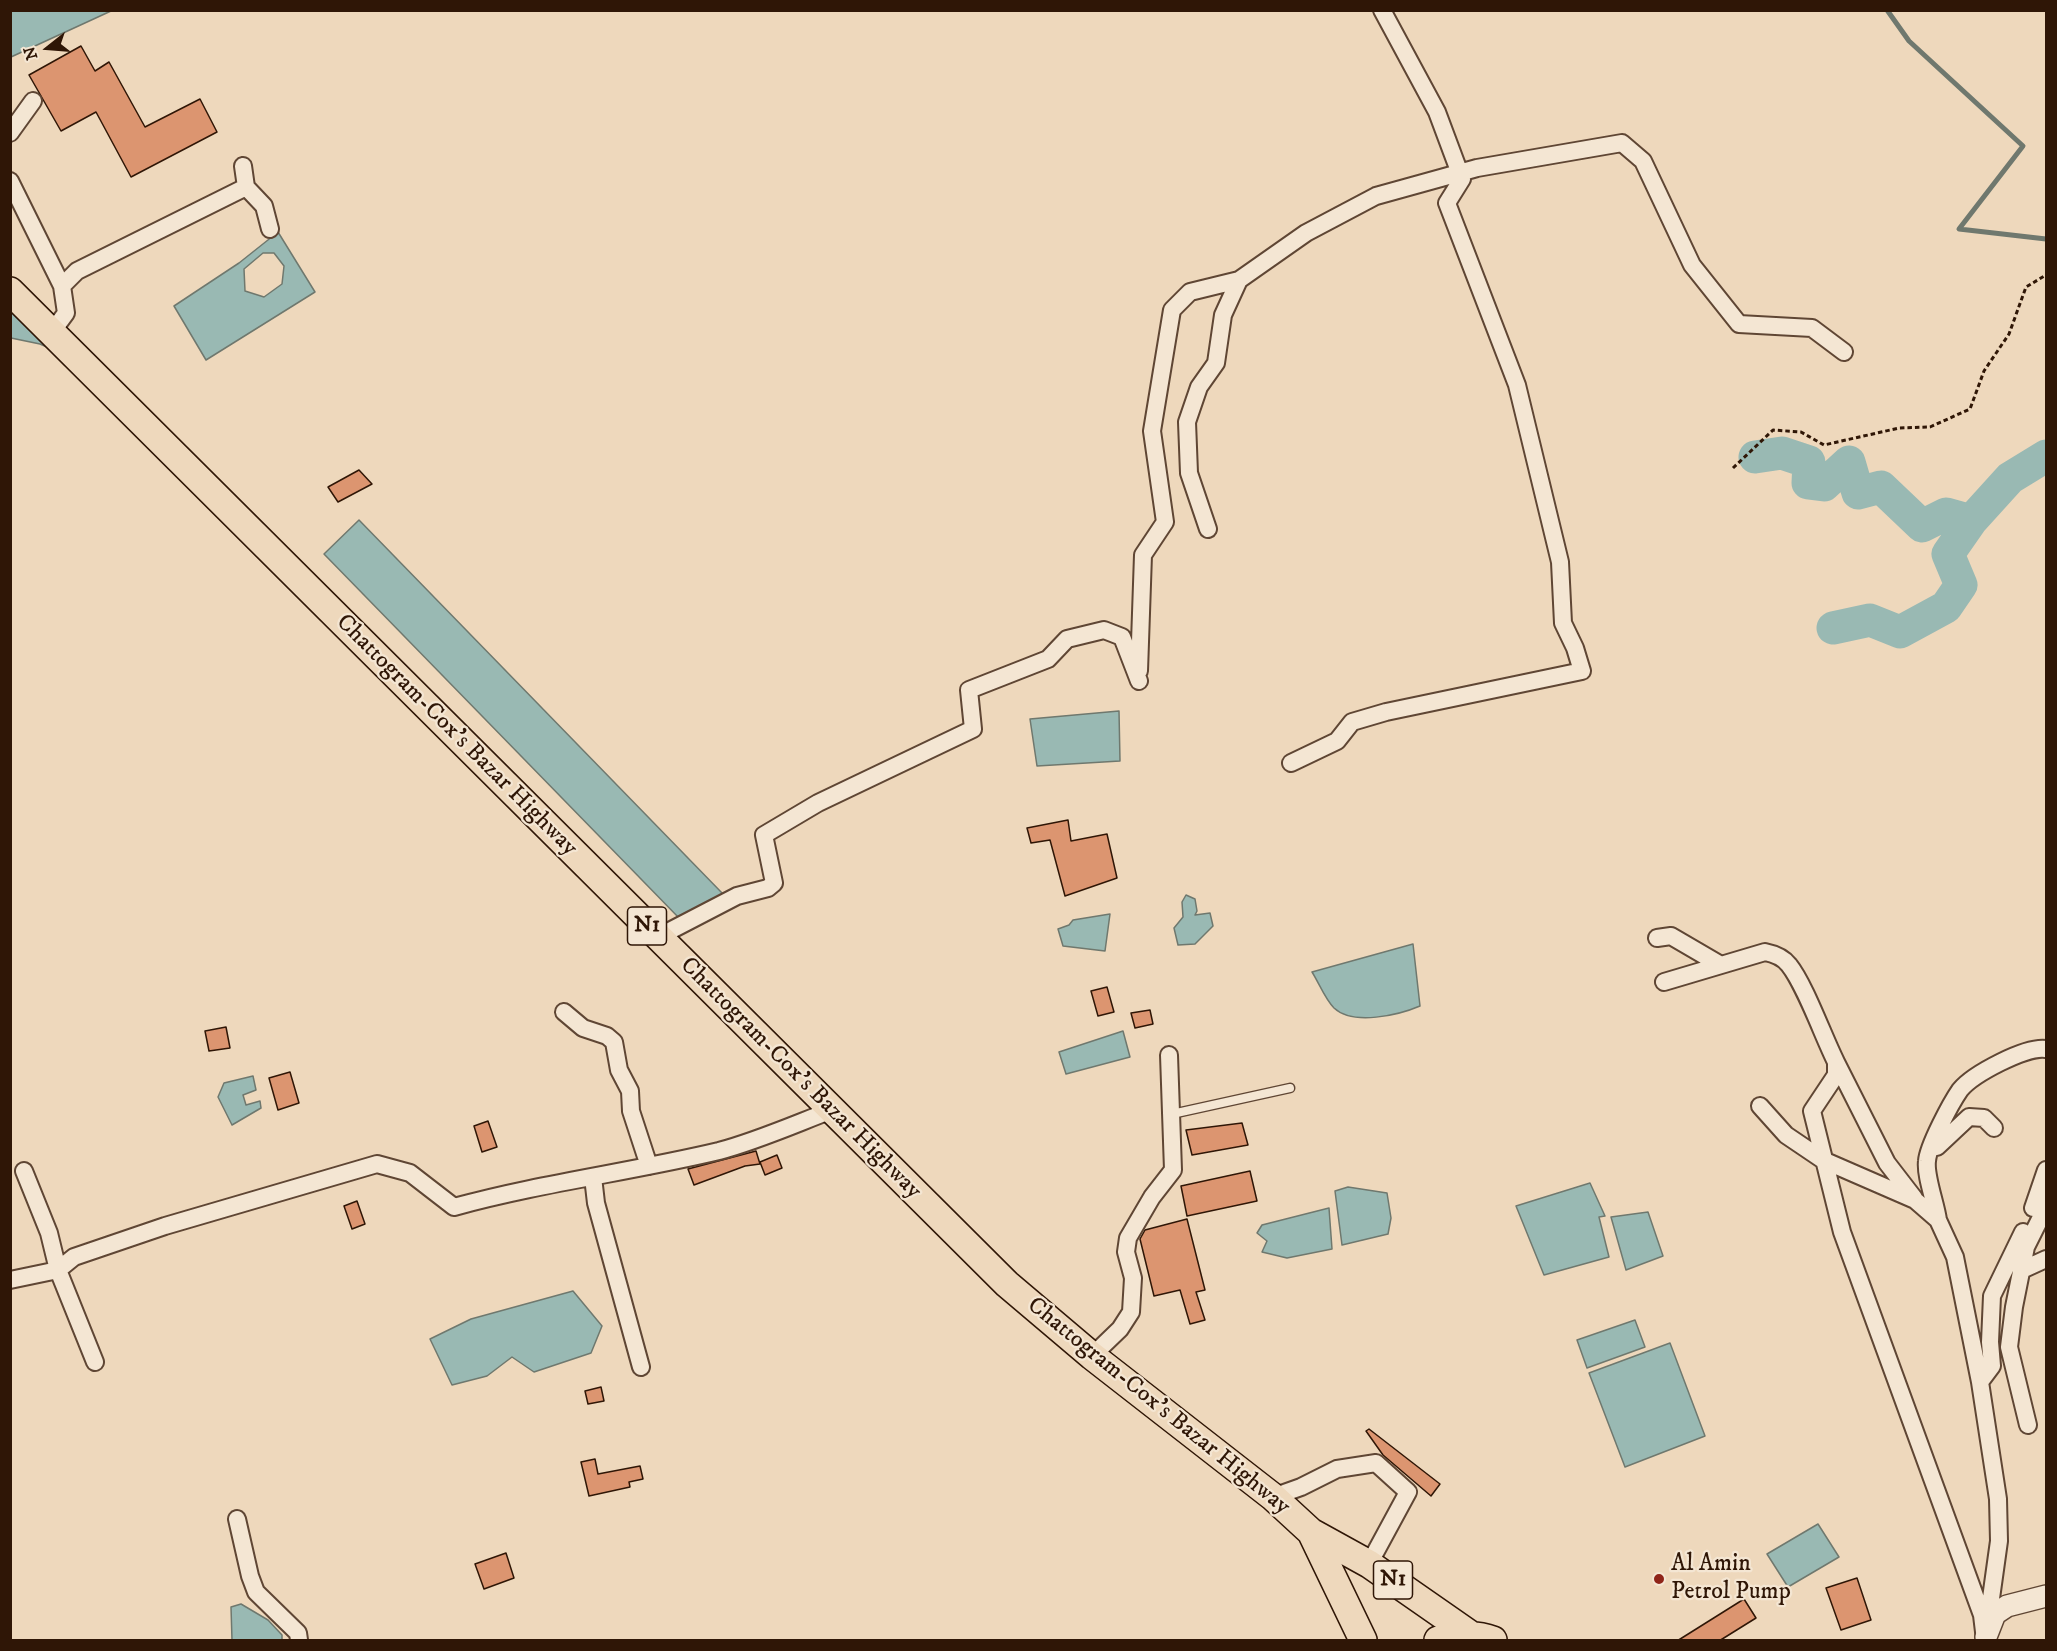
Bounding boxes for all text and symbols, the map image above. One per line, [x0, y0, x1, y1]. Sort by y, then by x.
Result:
north arrow [18, 18, 78, 78]
text: N [19, 44, 42, 62]
street label: Chattogram-Cox's Bazar Highway [329, 609, 583, 863]
road number: N1 [628, 907, 666, 945]
street label: Chattogram-Cox's Bazar Highway [673, 952, 927, 1206]
street label: Chattogram-Cox's Bazar Highway [1021, 1292, 1295, 1522]
place label: Al Amin Petrol Pump [1671, 1551, 1791, 1607]
road number: N1 [1374, 1561, 1412, 1599]
marker: Al Amin Petrol Pump [1652, 1572, 1666, 1586]

